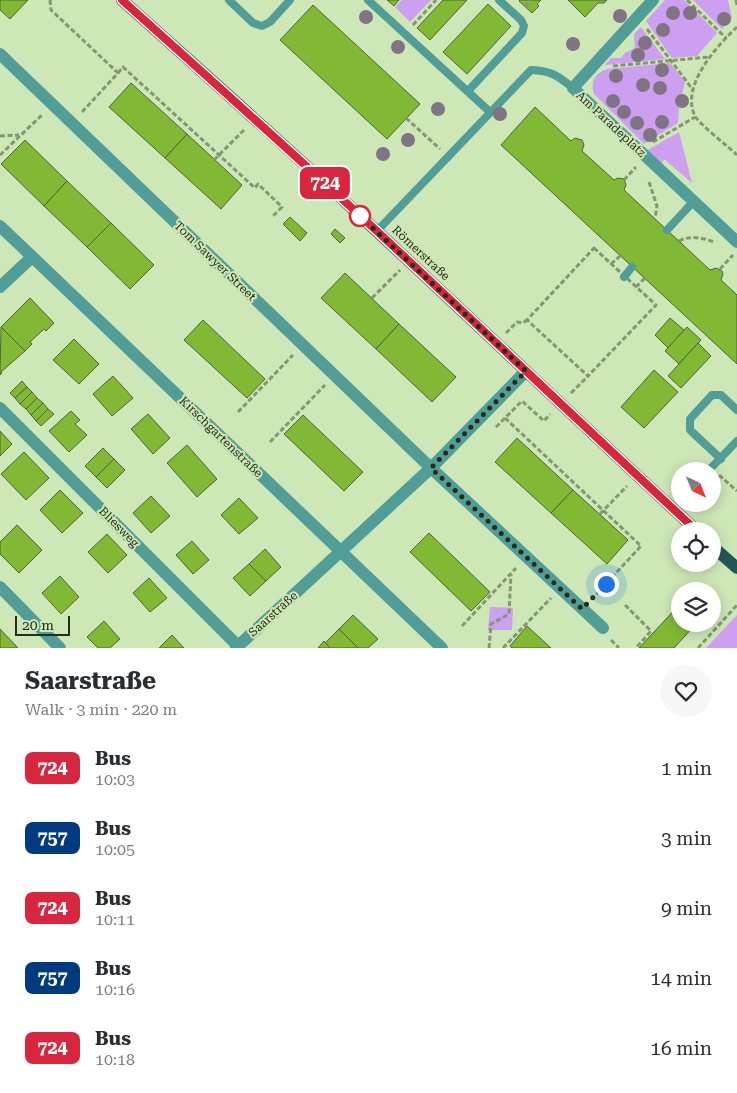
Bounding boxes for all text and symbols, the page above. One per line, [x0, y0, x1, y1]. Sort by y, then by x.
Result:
street label: Am Paradeplatz [573, 88, 649, 160]
line badge: 724 [296, 167, 354, 199]
text: 724 [310, 172, 340, 193]
unlabelled marker [349, 205, 371, 227]
street label: Tom Sawyer Street [171, 218, 259, 304]
street label: Römerstraße [389, 223, 453, 283]
street label: Kirschgartenstraße [177, 394, 266, 481]
north arrow [671, 462, 721, 512]
map controls [671, 462, 721, 632]
street label: Bliesweg [96, 504, 142, 550]
button: locate [671, 522, 721, 572]
your location [594, 572, 619, 597]
button: layers [671, 582, 721, 632]
street label: Saarstraße [246, 588, 301, 640]
scale bar [15, 613, 70, 636]
text: 20 m [22, 617, 54, 633]
button: heart [660, 665, 712, 717]
text: Saarstraße [25, 667, 156, 695]
text: Walk · 3 min · 220 m [25, 700, 177, 719]
text: Bus [95, 747, 131, 770]
text: 724 [37, 757, 68, 778]
text: 1 min [661, 757, 712, 780]
text: 10:03 [95, 770, 135, 789]
text: Bus [95, 817, 131, 840]
text: 757 [37, 827, 68, 848]
text: 3 min [661, 827, 712, 850]
text: 10:05 [95, 840, 135, 859]
text: Bus [95, 887, 131, 910]
text: 724 [37, 897, 68, 918]
text: 9 min [661, 897, 712, 920]
text: 10:11 [95, 910, 135, 929]
text: Bus [95, 957, 131, 980]
text: 757 [37, 967, 68, 988]
text: 14 min [650, 967, 712, 990]
text: 10:16 [95, 980, 135, 999]
text: Bus [95, 1027, 131, 1050]
text: 724 [37, 1037, 68, 1058]
text: 16 min [650, 1037, 712, 1060]
text: 10:18 [95, 1050, 135, 1069]

